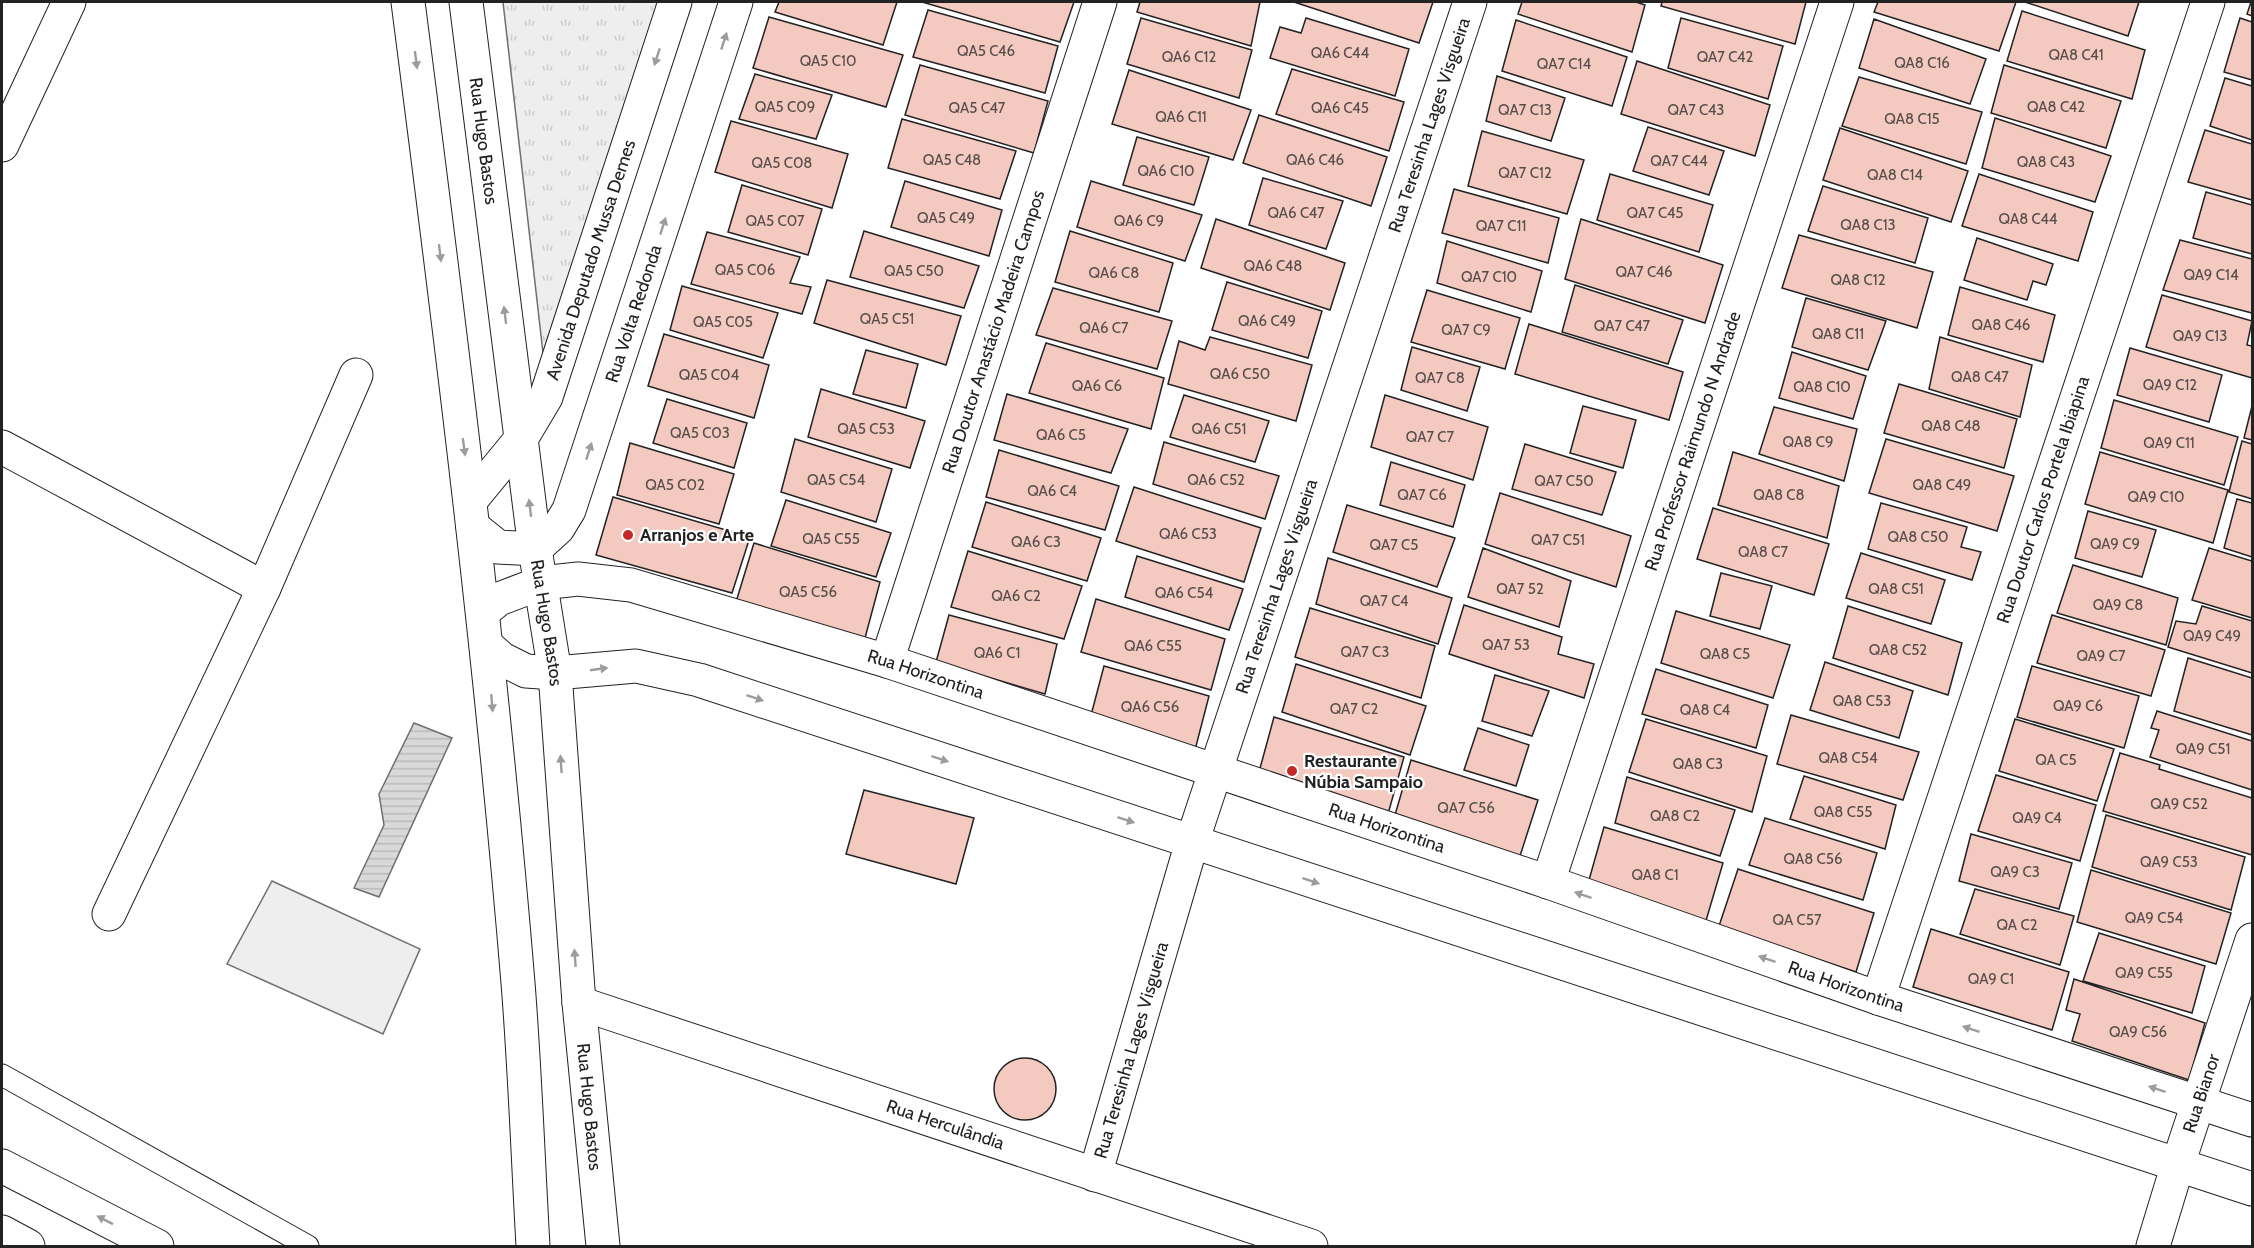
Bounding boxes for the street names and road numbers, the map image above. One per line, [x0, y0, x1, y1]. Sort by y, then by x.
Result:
street label: Rua Teresinha Lages Visgueira [1384, 15, 1475, 235]
street label: Rua Hugo Bastos [465, 76, 502, 206]
street label: Avenida Deputado Mussa Demes [541, 137, 640, 383]
street label: Rua Doutor Anastácio Madeira Campos [937, 188, 1049, 476]
street label: Rua Volta Redonda [601, 242, 667, 385]
street label: Rua Professor Raimundo N Andrade [1640, 309, 1746, 574]
street label: Rua Doutor Carlos Portela Ibiapina [1992, 373, 2094, 626]
street label: Rua Teresinha Lages Visgueira [1231, 476, 1322, 697]
street label: Rua Hugo Bastos [526, 558, 567, 687]
street label: Rua Horizontina [865, 645, 987, 704]
street label: Rua Horizontina [1326, 798, 1448, 858]
street label: Rua Teresinha Lages Visgueira [1089, 939, 1173, 1161]
street label: Rua Horizontina [1785, 956, 1907, 1017]
street label: Rua Hugo Bastos [572, 1042, 606, 1171]
street label: Rua Bianor [2178, 1051, 2225, 1136]
street label: Rua Herculândia [884, 1095, 1008, 1155]

